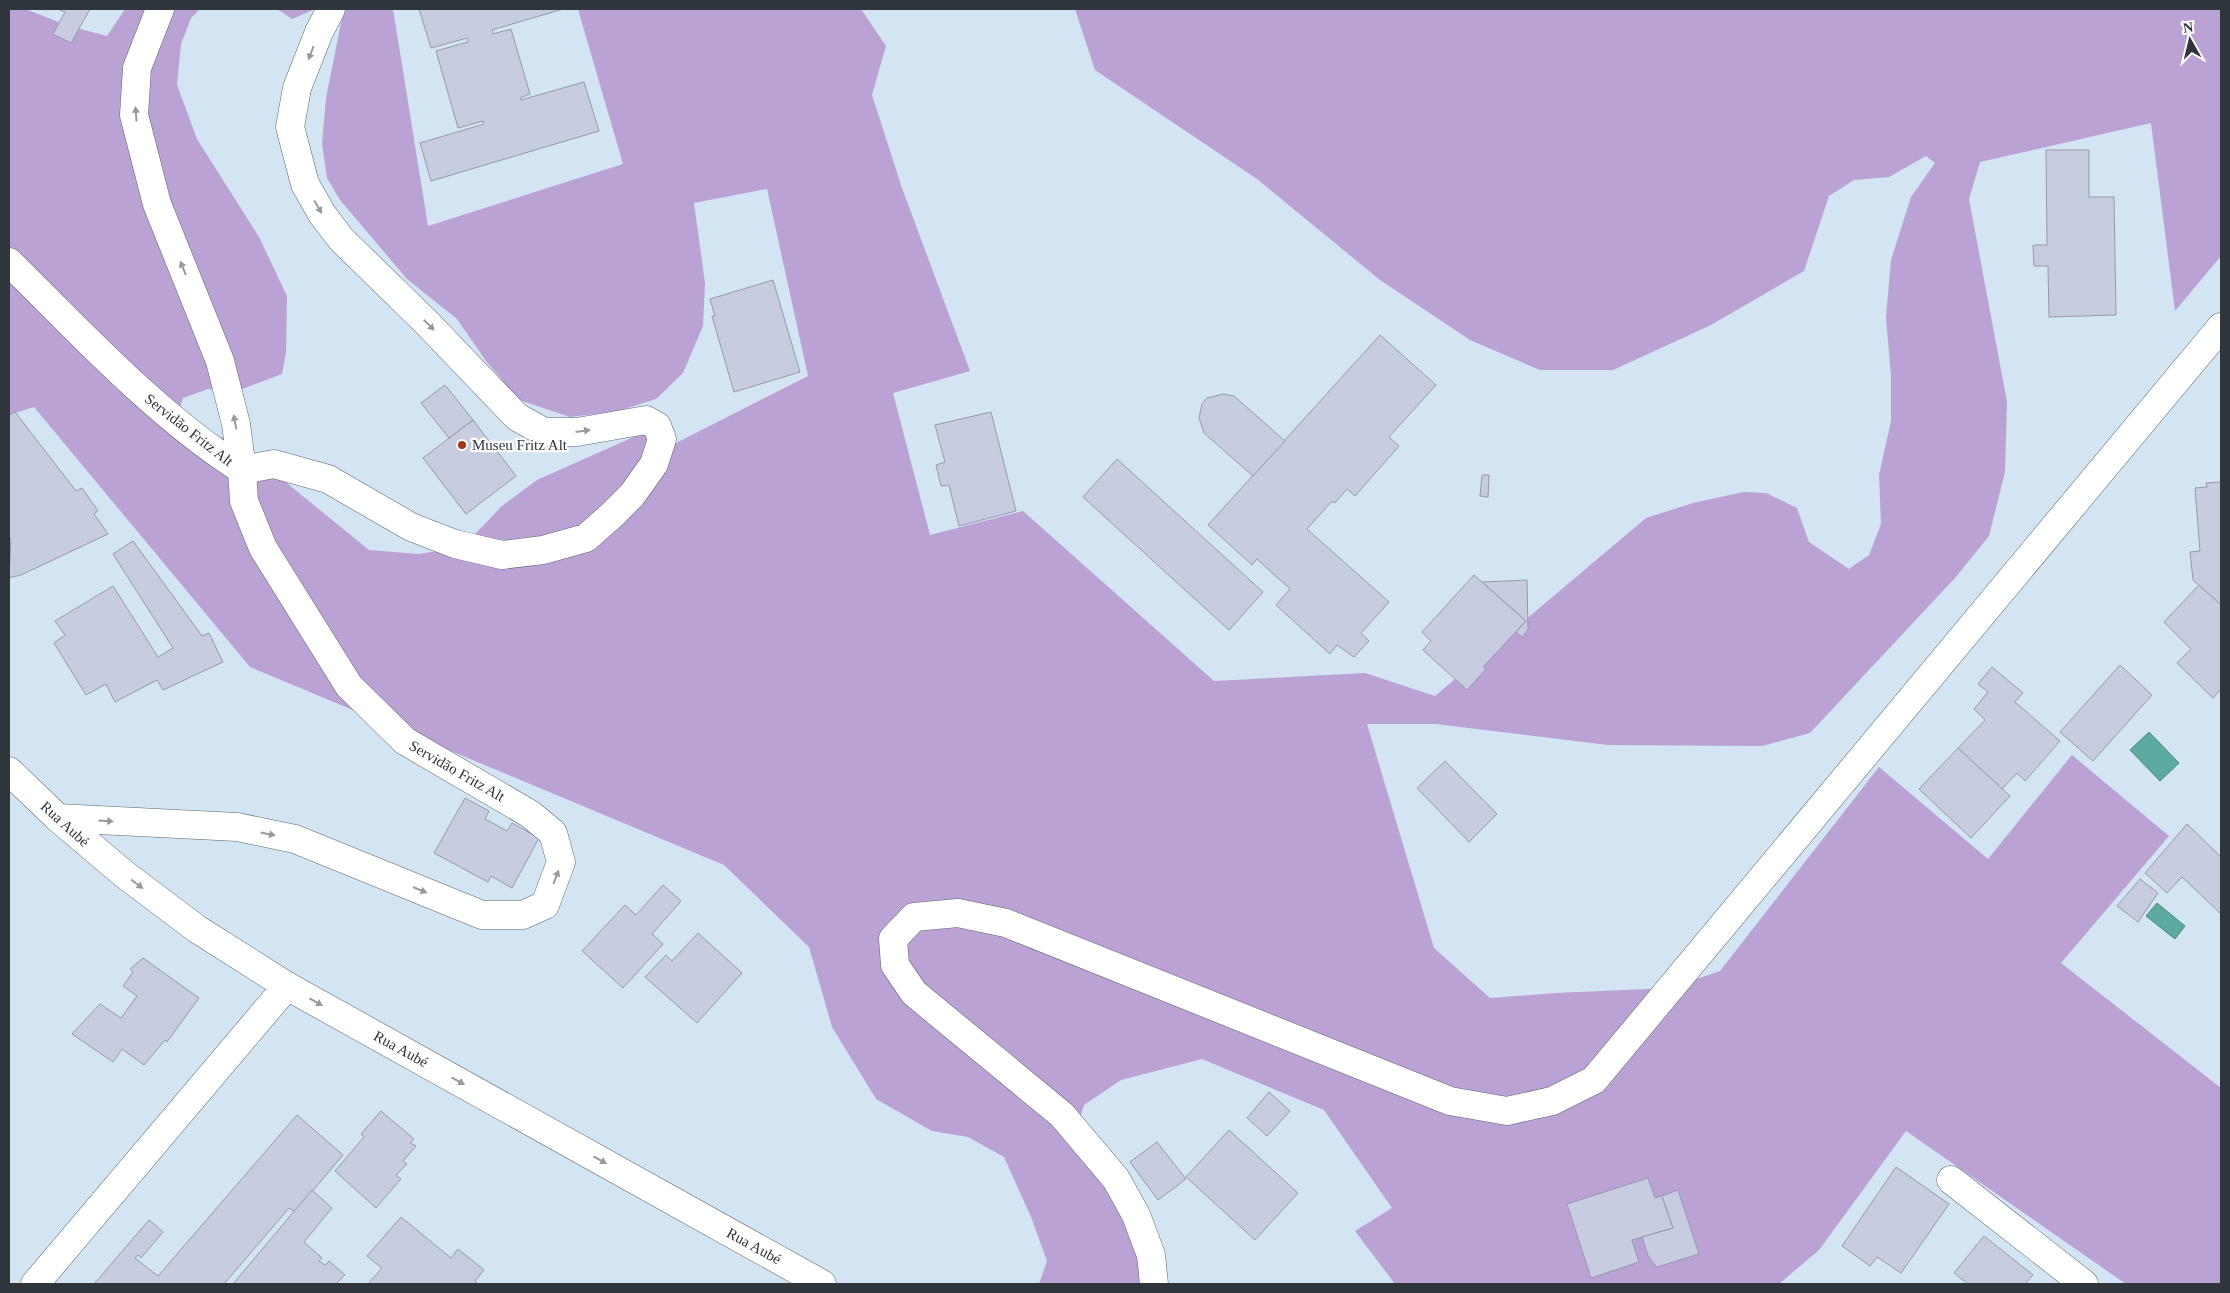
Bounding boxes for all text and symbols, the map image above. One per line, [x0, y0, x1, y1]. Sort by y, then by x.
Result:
north arrow [2165, 15, 2215, 65]
text: N [2182, 19, 2194, 36]
one-way arrow [306, 46, 314, 60]
one-way arrow [131, 105, 139, 121]
one-way arrow [313, 200, 322, 213]
one-way arrow [179, 260, 187, 275]
one-way arrow [422, 319, 434, 331]
street label: Servidão Fritz Alt [142, 391, 237, 470]
one-way arrow [231, 414, 239, 429]
one-way arrow [575, 427, 591, 435]
place label: Museu Fritz Alt [472, 437, 568, 453]
marker: Museu Fritz Alt [456, 439, 468, 451]
street label: Servidão Fritz Alt [406, 737, 508, 805]
street label: Rua Aubé [38, 798, 93, 850]
one-way arrow [98, 818, 114, 826]
one-way arrow [260, 830, 276, 838]
one-way arrow [552, 869, 560, 884]
one-way arrow [130, 879, 144, 889]
one-way arrow [413, 886, 427, 894]
one-way arrow [309, 998, 324, 1006]
street label: Rua Aubé [371, 1028, 431, 1071]
one-way arrow [452, 1077, 465, 1086]
one-way arrow [593, 1156, 607, 1165]
street label: Rua Aubé [724, 1225, 784, 1268]

